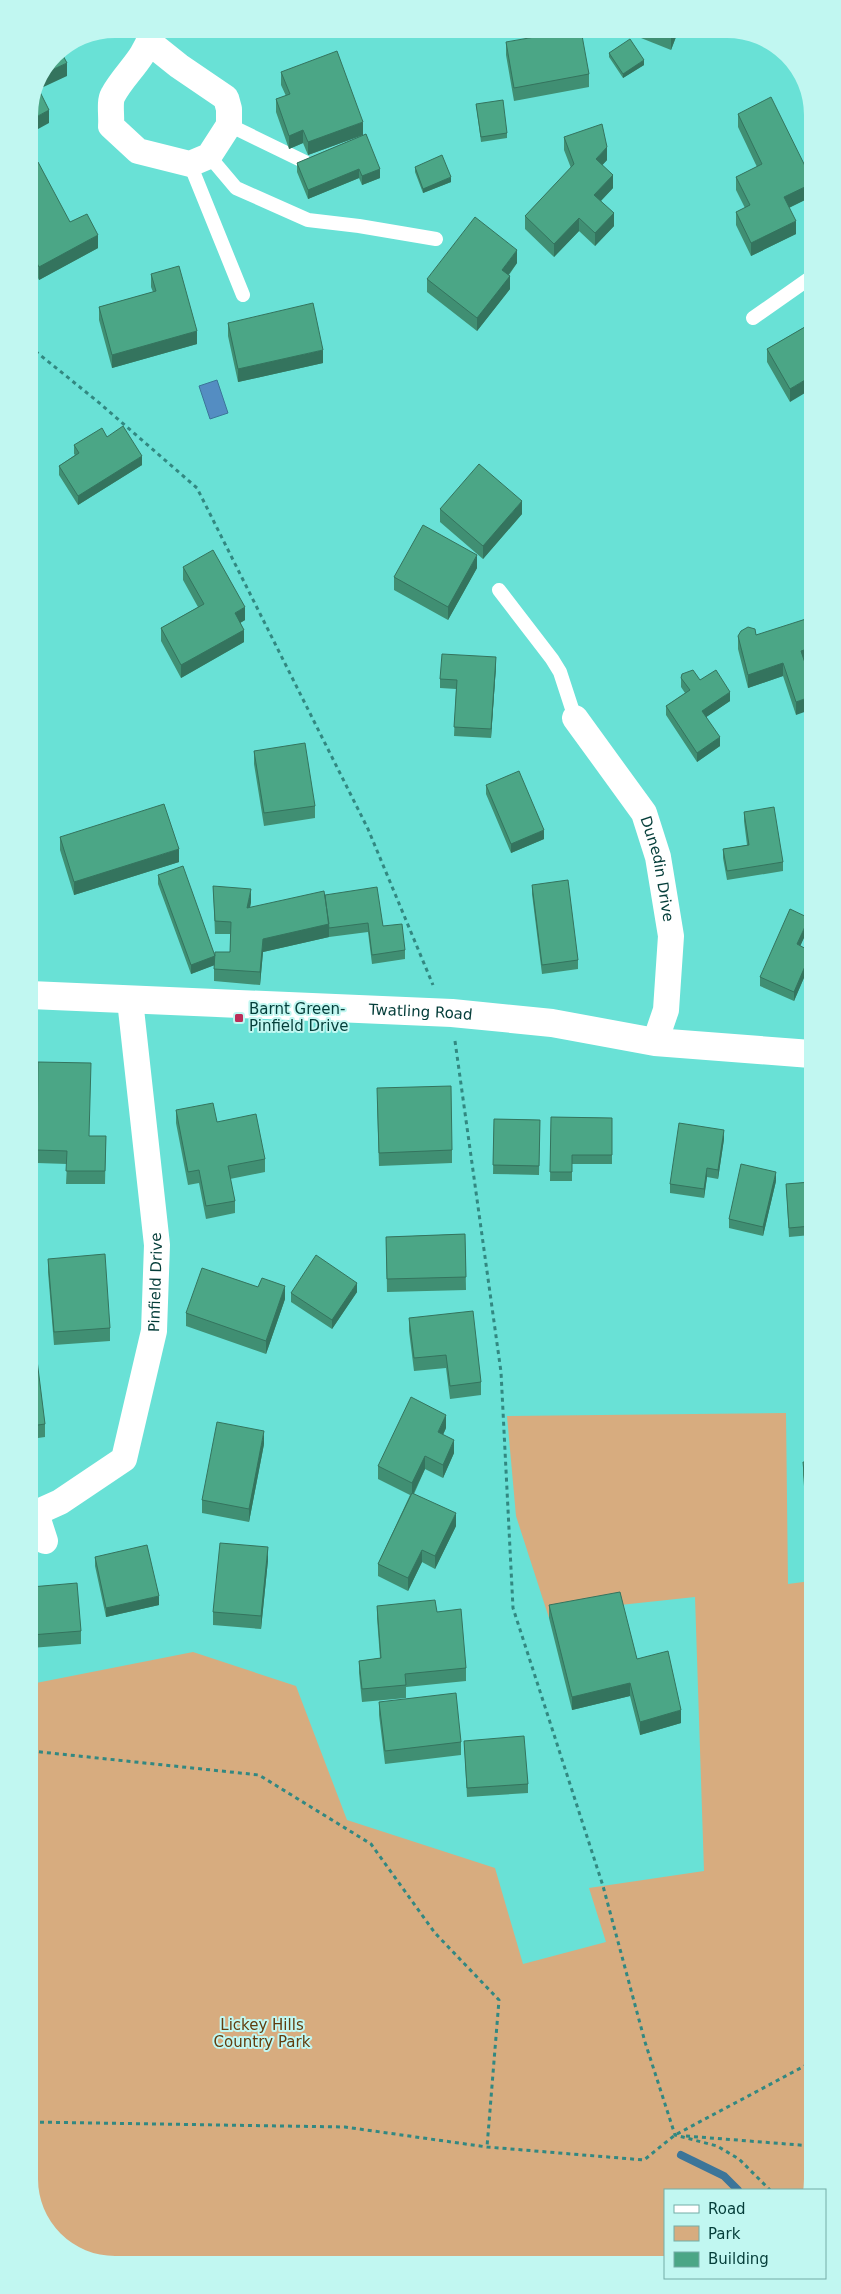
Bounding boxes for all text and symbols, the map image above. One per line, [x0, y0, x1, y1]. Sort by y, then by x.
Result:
street label: Dunedin Drive [637, 814, 677, 923]
place label: Barnt Green- Pinfield Drive [249, 1000, 349, 1035]
street label: Twatling Road [367, 1000, 473, 1024]
marker: Barnt Green- Pinfield Drive [233, 1012, 245, 1024]
street label: Pinfield Drive [145, 1232, 166, 1332]
park label: Lickey Hills Country Park [214, 2016, 311, 2051]
legend [664, 2189, 826, 2279]
text: Road [708, 2200, 746, 2218]
text: Park [708, 2225, 741, 2243]
text: Building [708, 2250, 769, 2268]

